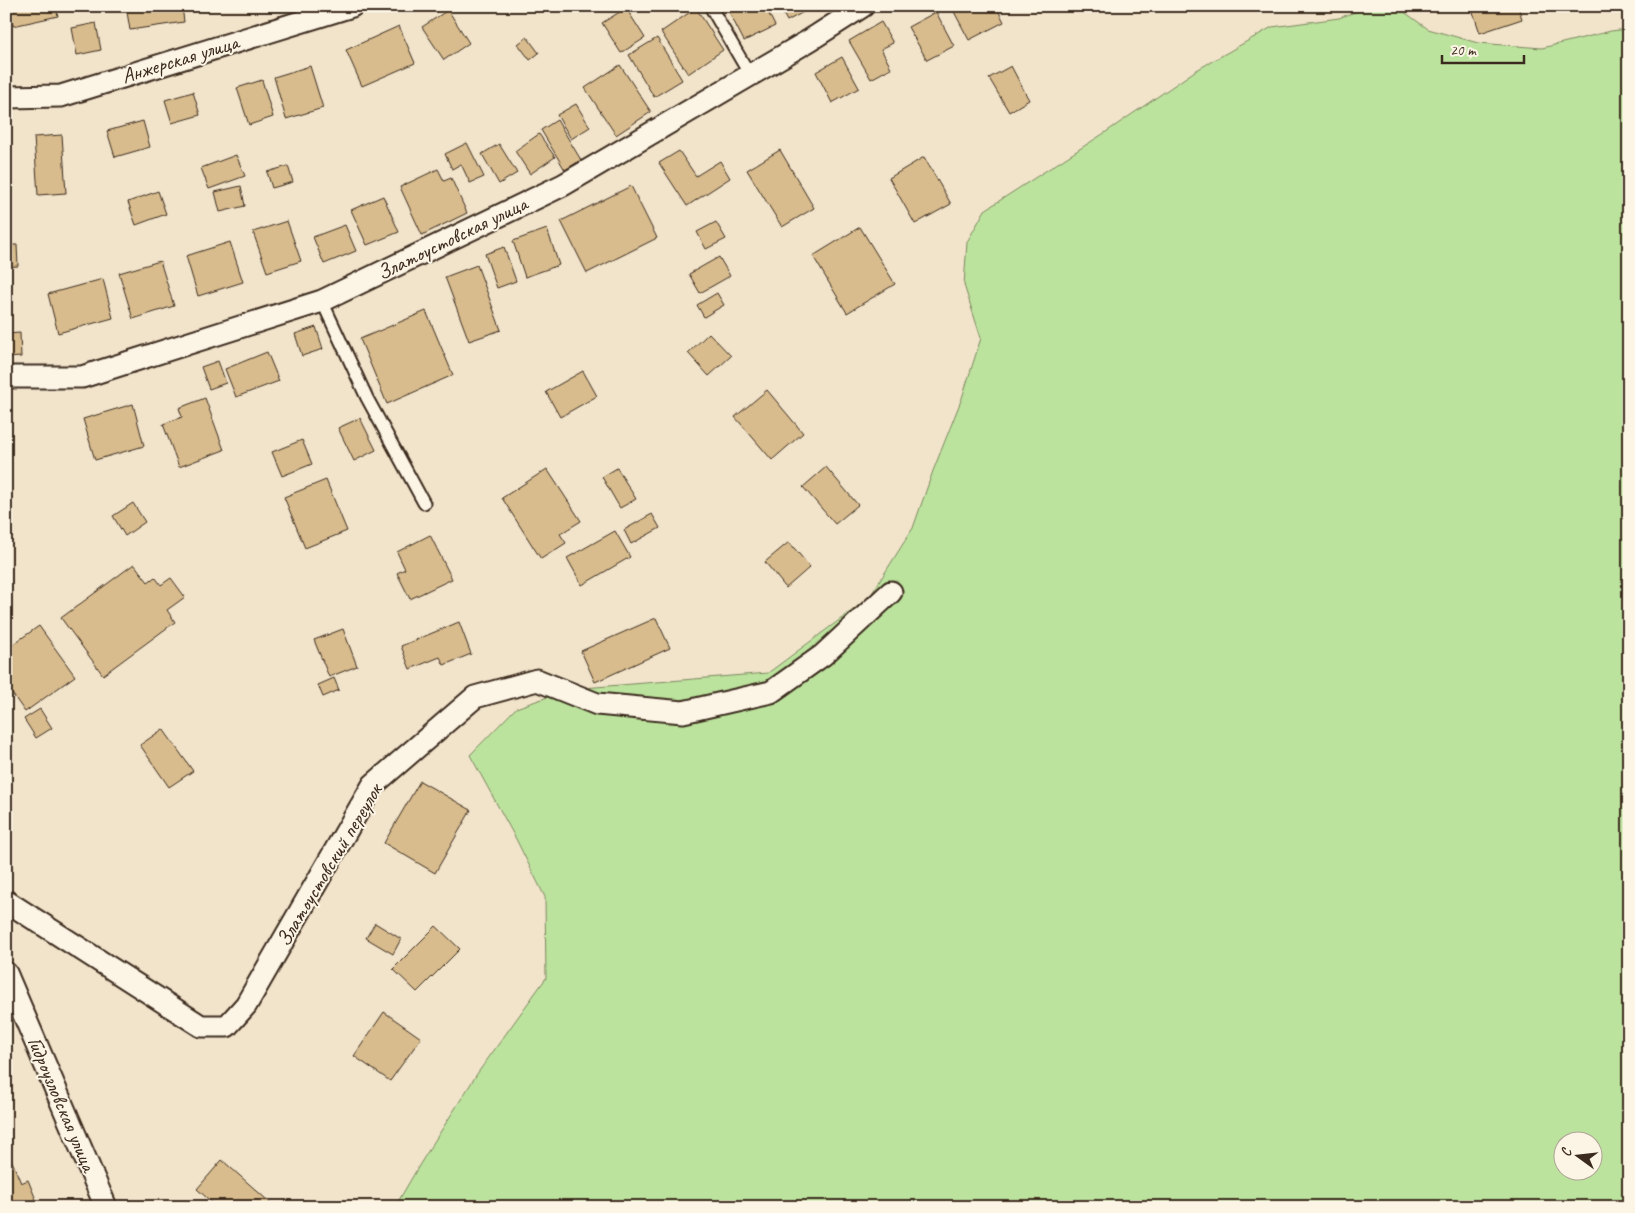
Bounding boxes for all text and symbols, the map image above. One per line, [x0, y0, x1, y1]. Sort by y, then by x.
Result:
street label: Анжерская улица [118, 28, 244, 89]
scale bar [1442, 32, 1525, 64]
text: 20 m [1450, 41, 1477, 60]
street label: Златоустовская улица [373, 189, 533, 286]
street label: Златоустовский переулок [270, 777, 389, 951]
street label: Гидроузловская улица [22, 1033, 103, 1178]
north arrow [1552, 1130, 1602, 1180]
text: С [1557, 1145, 1576, 1158]

